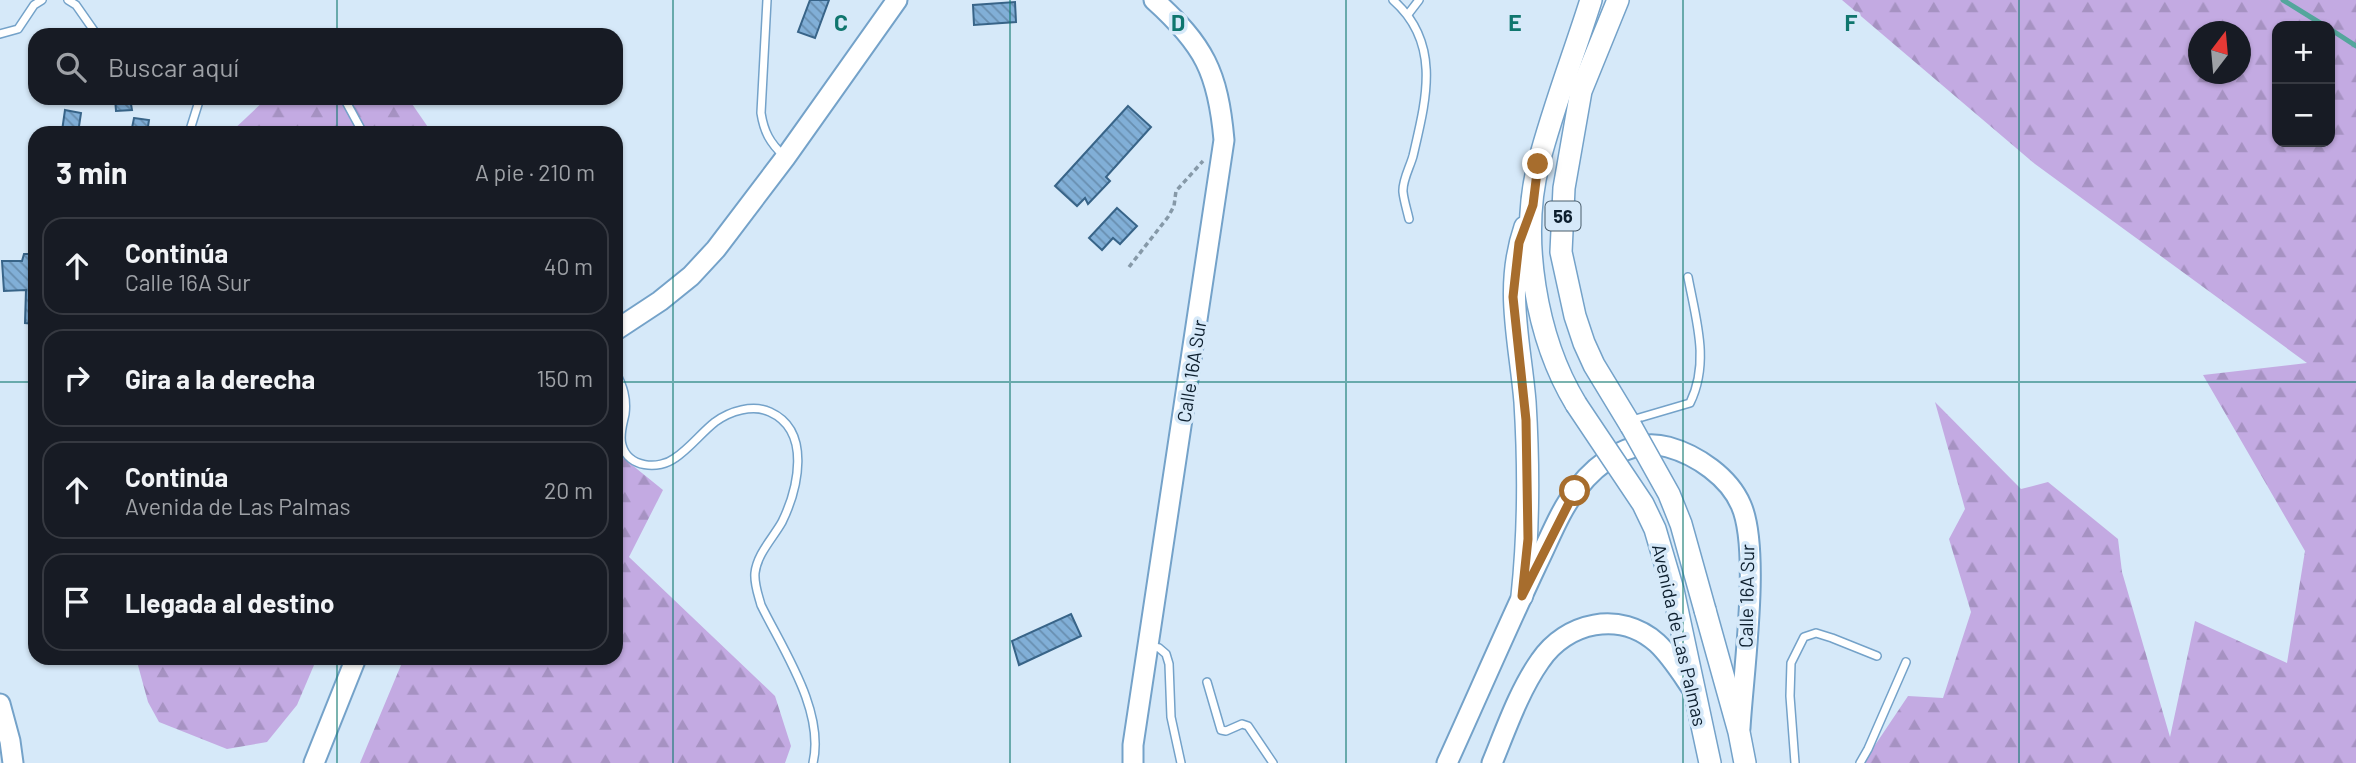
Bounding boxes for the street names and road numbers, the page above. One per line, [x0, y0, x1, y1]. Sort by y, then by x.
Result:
road number: 56 [1546, 202, 1580, 230]
street label: Calle 16A Sur [1172, 318, 1210, 424]
street label: Avenida de Las Palmas [1648, 542, 1712, 728]
street label: Calle 16A Sur [1734, 544, 1758, 648]

